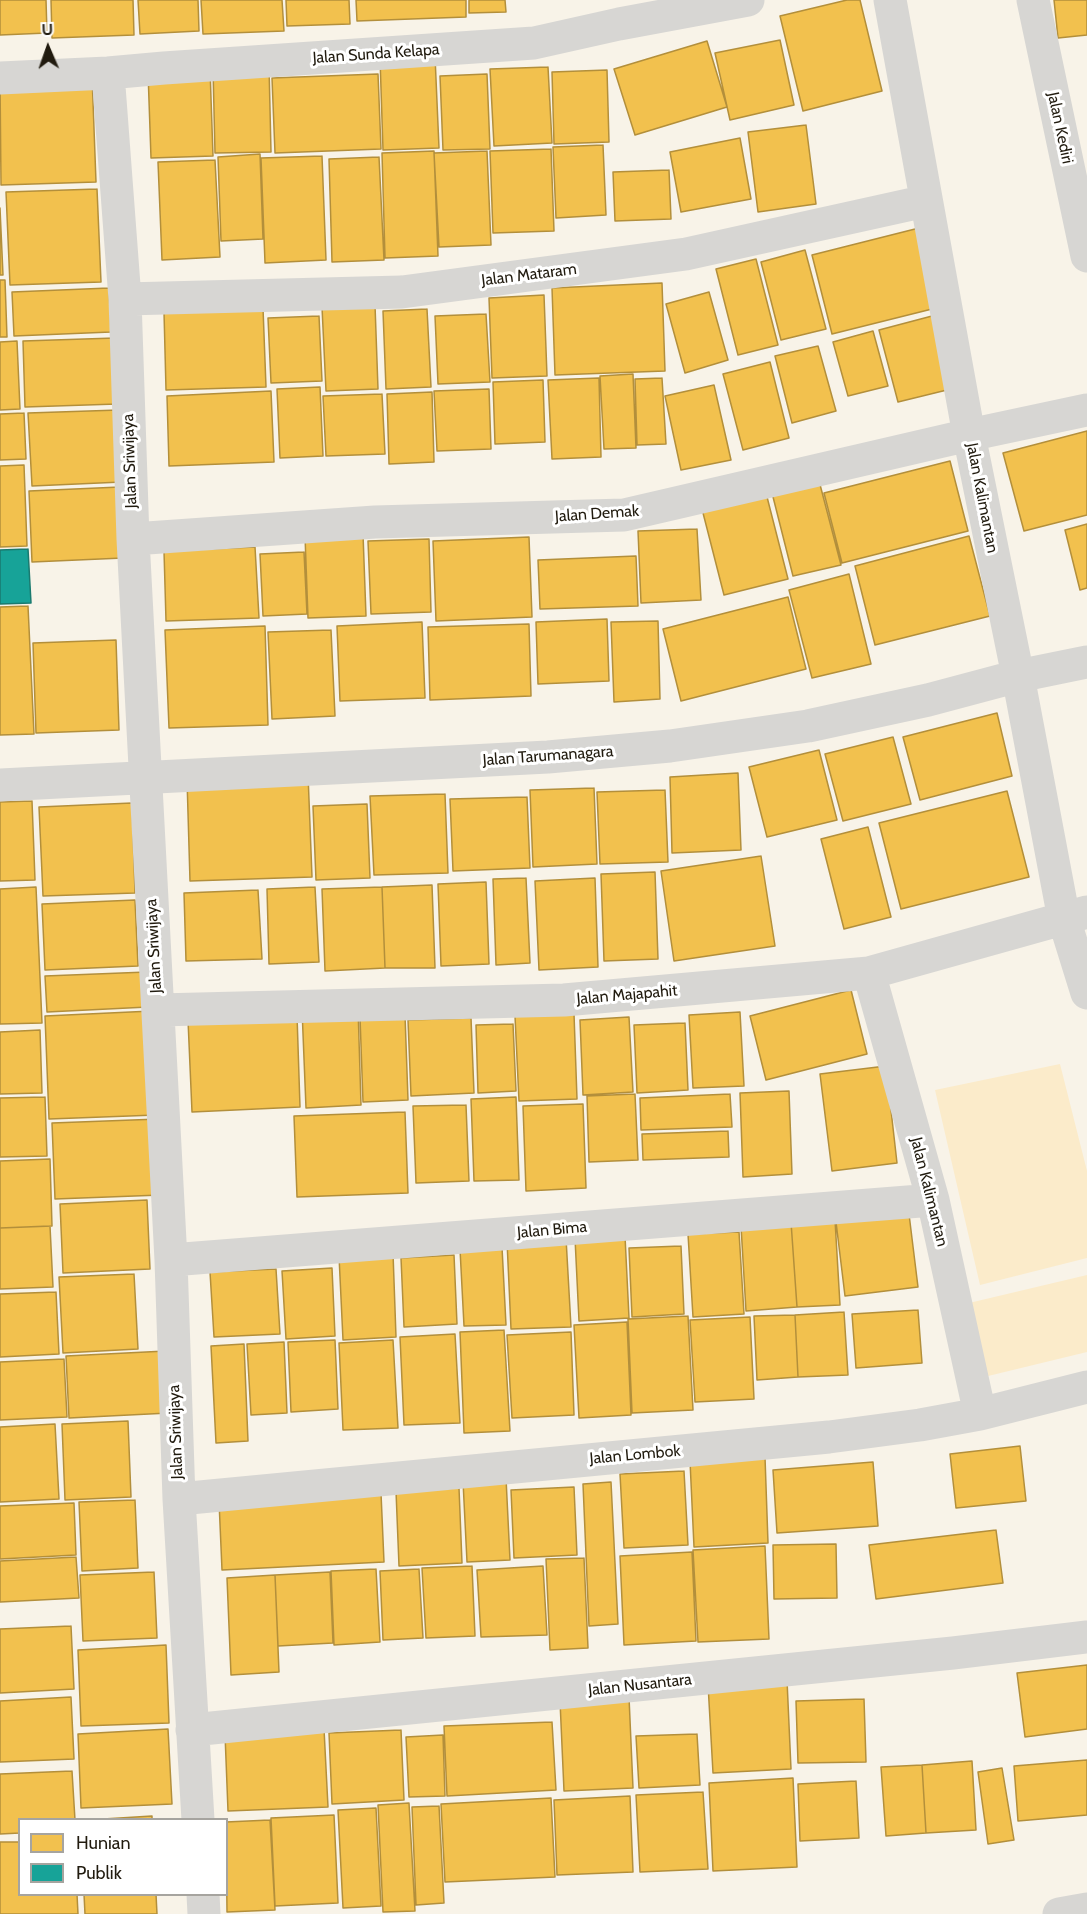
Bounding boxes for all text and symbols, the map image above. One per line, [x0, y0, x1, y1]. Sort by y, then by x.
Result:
north arrow [18, 18, 78, 78]
text: U [41, 20, 53, 39]
street label: Jalan Sunda Kelapa [312, 40, 440, 68]
street label: Jalan Kediri [1043, 90, 1077, 166]
street label: Jalan Mataram [480, 260, 578, 290]
street label: Jalan Sriwijaya [119, 413, 141, 509]
street label: Jalan Kalimantan [962, 441, 1002, 555]
street label: Jalan Demak [554, 501, 640, 527]
street label: Jalan Tarumanagara [482, 742, 614, 770]
street label: Jalan Sriwijaya [142, 898, 166, 994]
street label: Jalan Majapahit [576, 981, 678, 1009]
street label: Jalan Kalimantan [906, 1135, 952, 1249]
street label: Jalan Bima [516, 1217, 588, 1243]
street label: Jalan Sriwijaya [165, 1384, 187, 1480]
street label: Jalan Lombok [589, 1441, 681, 1469]
street label: Jalan Nusantara [587, 1670, 693, 1700]
legend [18, 1818, 228, 1896]
text: Hunian [76, 1832, 131, 1854]
text: Publik [76, 1862, 122, 1884]

